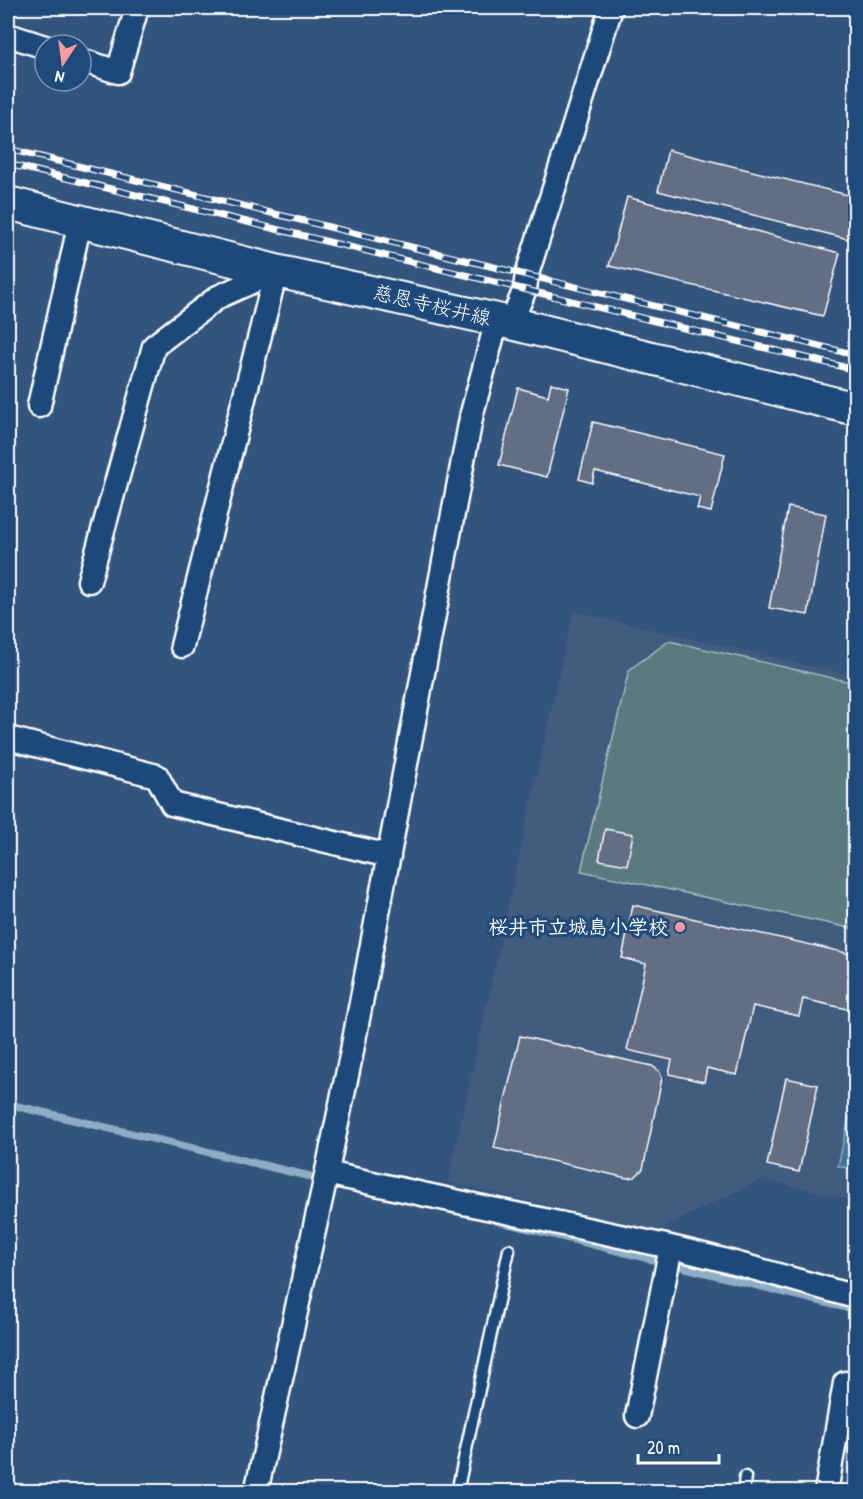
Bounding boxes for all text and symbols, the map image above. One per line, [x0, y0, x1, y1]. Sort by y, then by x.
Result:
north arrow [33, 33, 93, 93]
text: N [53, 66, 66, 89]
street label: 慈恩寺桜井線 [371, 278, 494, 331]
place label: 桜井市立城島小学校 [488, 913, 668, 940]
marker: 桜井市立城島小学校 [673, 920, 687, 934]
scale bar [638, 1427, 719, 1465]
text: 20 m [647, 1435, 680, 1460]

